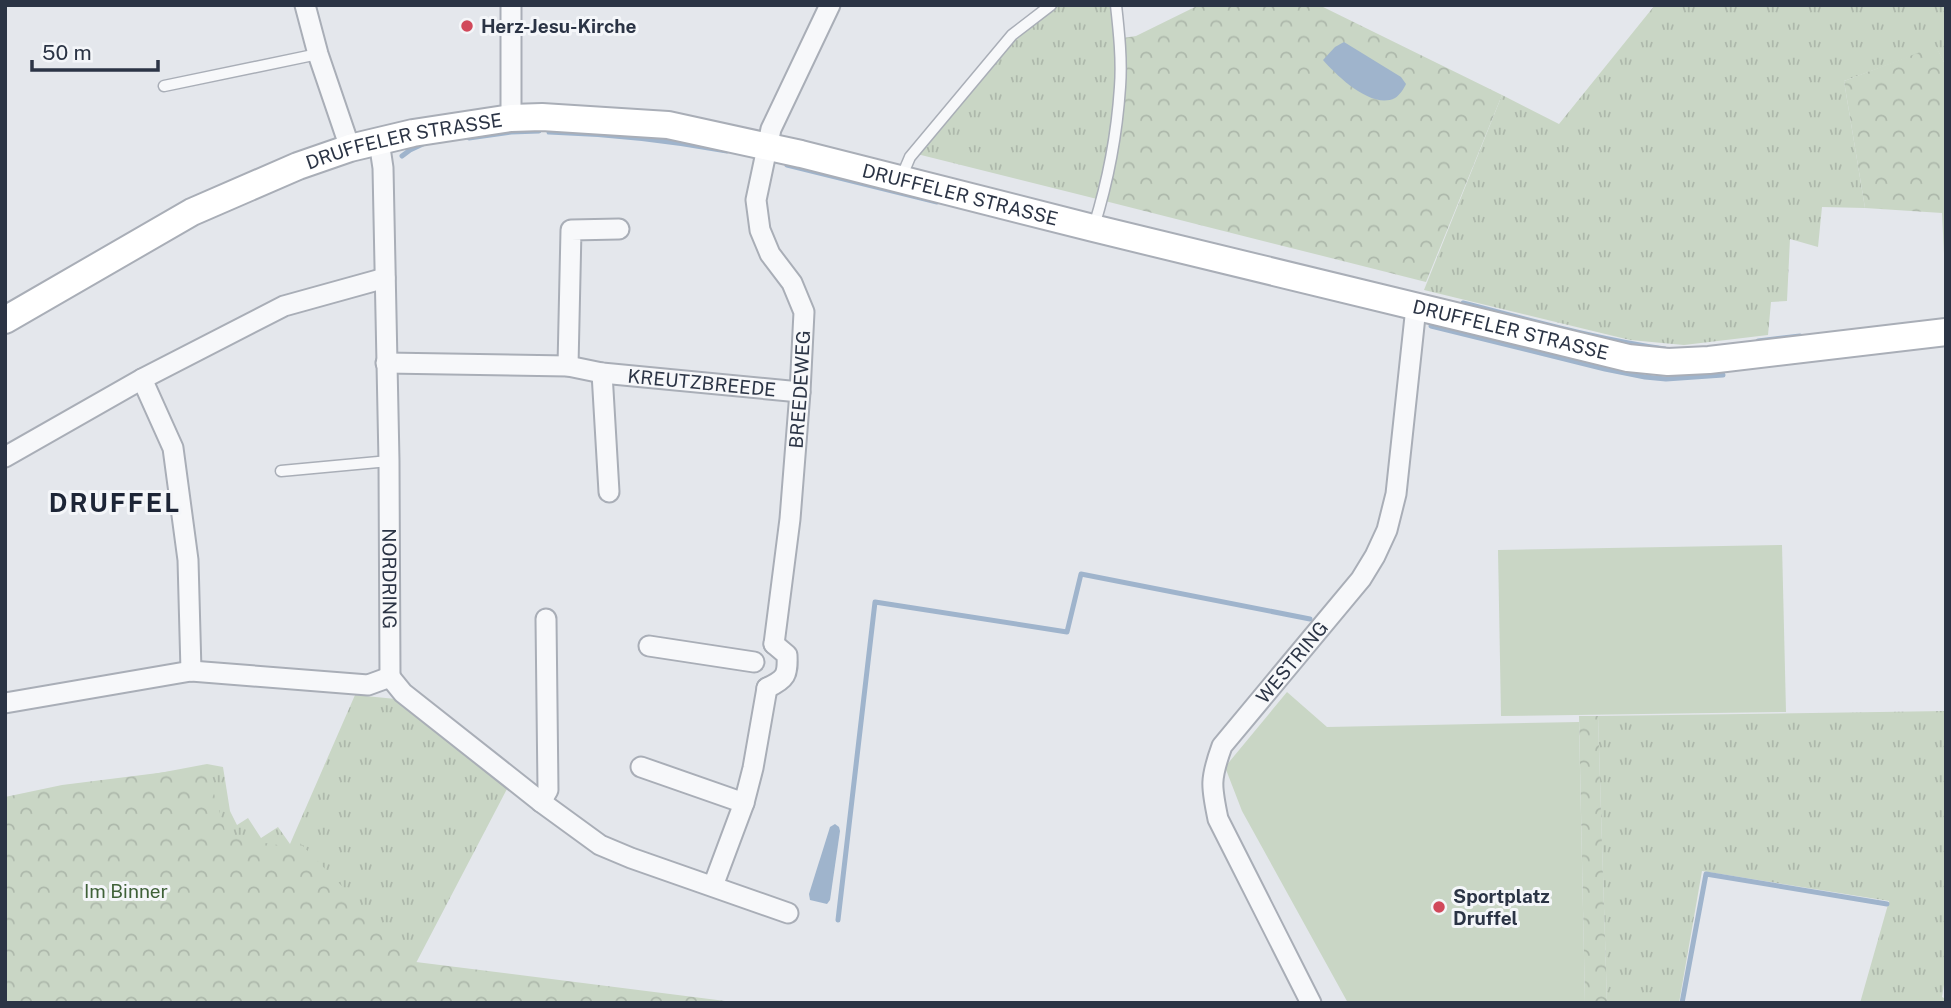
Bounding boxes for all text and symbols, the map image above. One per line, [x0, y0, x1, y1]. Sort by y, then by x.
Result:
place label: Herz-Jesu-Kirche [481, 15, 637, 37]
marker: Herz-Jesu-Kirche [459, 18, 475, 34]
scale bar [32, 28, 158, 72]
text: 50 m [42, 40, 92, 65]
street label: DRUFFELER STRASSE [303, 108, 504, 173]
street label: DRUFFELER STRASSE [860, 159, 1060, 230]
street label: DRUFFELER STRASSE [1410, 295, 1611, 364]
street label: BREEDEWEG [785, 330, 814, 449]
street label: KREUTZBREEDE [627, 365, 777, 401]
district label: DRUFFEL [49, 487, 181, 518]
street label: NORDRING [378, 528, 401, 629]
street label: WESTRING [1251, 617, 1332, 708]
park label: Im Binner [84, 880, 168, 902]
place label: Sportplatz Druffel [1453, 885, 1550, 929]
marker: Sportplatz Druffel [1431, 899, 1447, 915]

